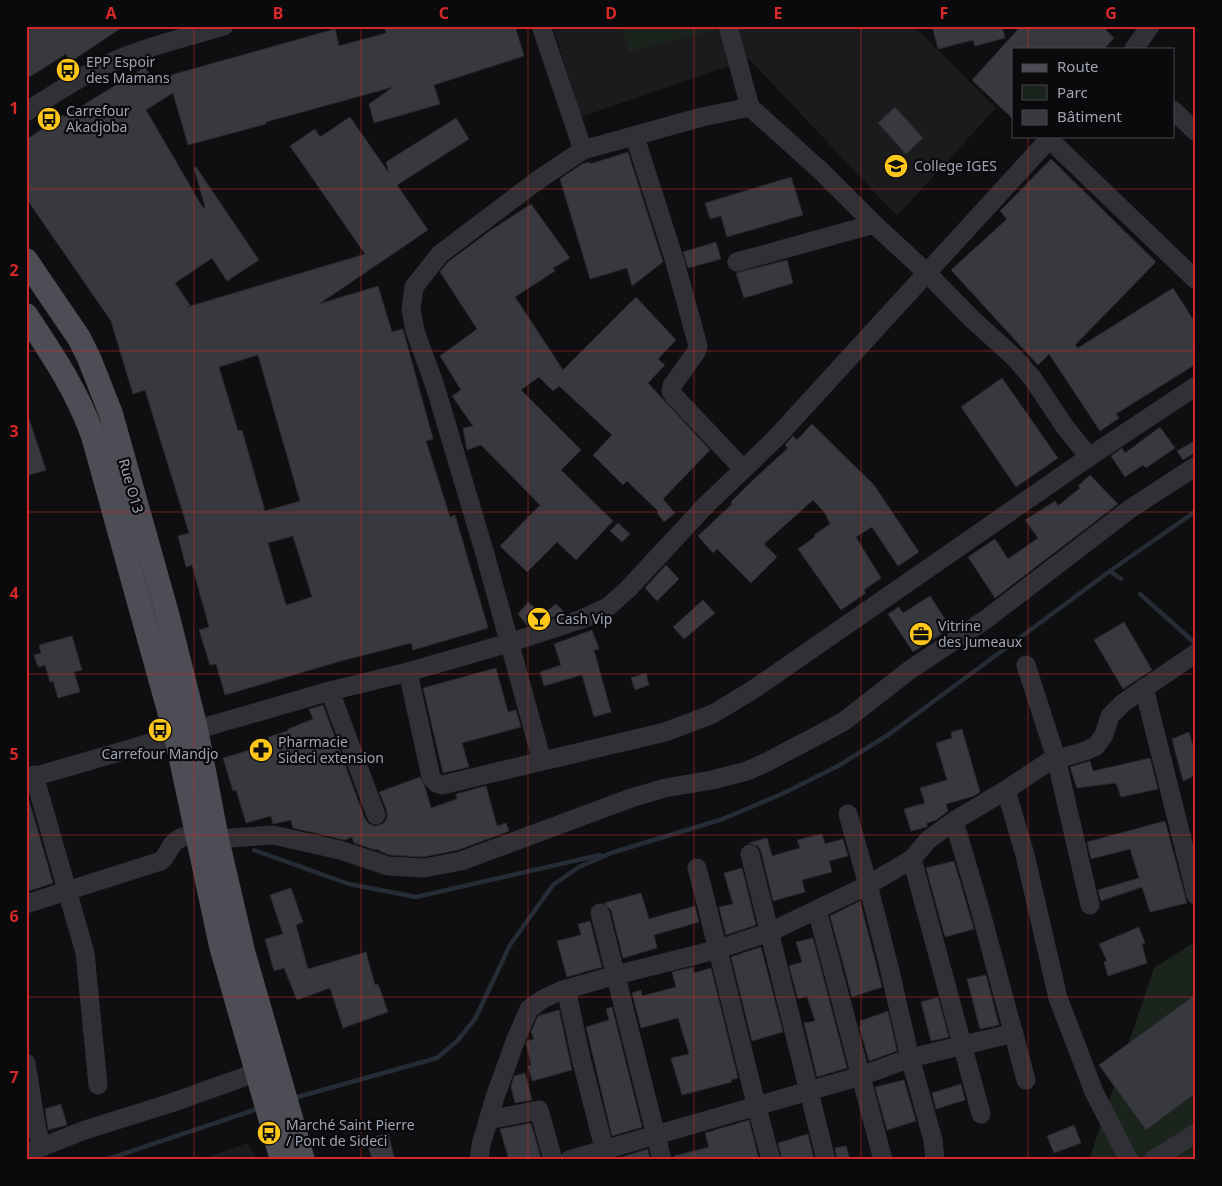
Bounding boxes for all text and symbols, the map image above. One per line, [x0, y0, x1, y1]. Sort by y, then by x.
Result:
text: A [105, 2, 117, 24]
text: B [273, 2, 283, 24]
text: C [439, 2, 449, 24]
text: D [605, 2, 617, 24]
text: E [774, 2, 783, 24]
text: F [940, 2, 948, 24]
text: G [1105, 2, 1117, 24]
legend [1012, 48, 1174, 138]
place label: EPP Espoir des Mamans [86, 52, 170, 87]
text: Route [1057, 56, 1099, 76]
bus stop icon: EPP Espoir des Mamans [55, 57, 81, 83]
text: Parc [1057, 82, 1088, 102]
text: 1 [9, 97, 19, 119]
place label: Carrefour Akadjoba [66, 101, 130, 136]
bus stop icon: Carrefour Akadjoba [36, 106, 62, 132]
text: Bâtiment [1057, 106, 1122, 126]
school or university icon: College IGES [883, 153, 909, 179]
place label: College IGES [914, 156, 997, 175]
text: 2 [9, 259, 19, 281]
text: 3 [9, 420, 19, 442]
street label: Rue O13 [115, 456, 148, 515]
text: 4 [9, 582, 19, 604]
bar icon: Cash Vip [526, 606, 552, 632]
place label: Cash Vip [556, 609, 612, 628]
place label: Vitrine des Jumeaux [938, 616, 1023, 651]
office icon: Vitrine des Jumeaux [908, 621, 934, 647]
bus stop icon: Carrefour Mandjo [147, 717, 173, 743]
place label: Pharmacie Sideci extension [278, 732, 384, 767]
pharmacy icon: Pharmacie Sideci extension [248, 737, 274, 763]
text: 5 [9, 743, 19, 765]
place label: Carrefour Mandjo [101, 744, 219, 763]
text: 6 [9, 905, 19, 927]
text: 7 [9, 1066, 19, 1088]
place label: Marché Saint Pierre / Pont de Sideci [286, 1115, 415, 1150]
bus stop icon: Marché Saint Pierre / Pont de Sideci [256, 1120, 282, 1146]

